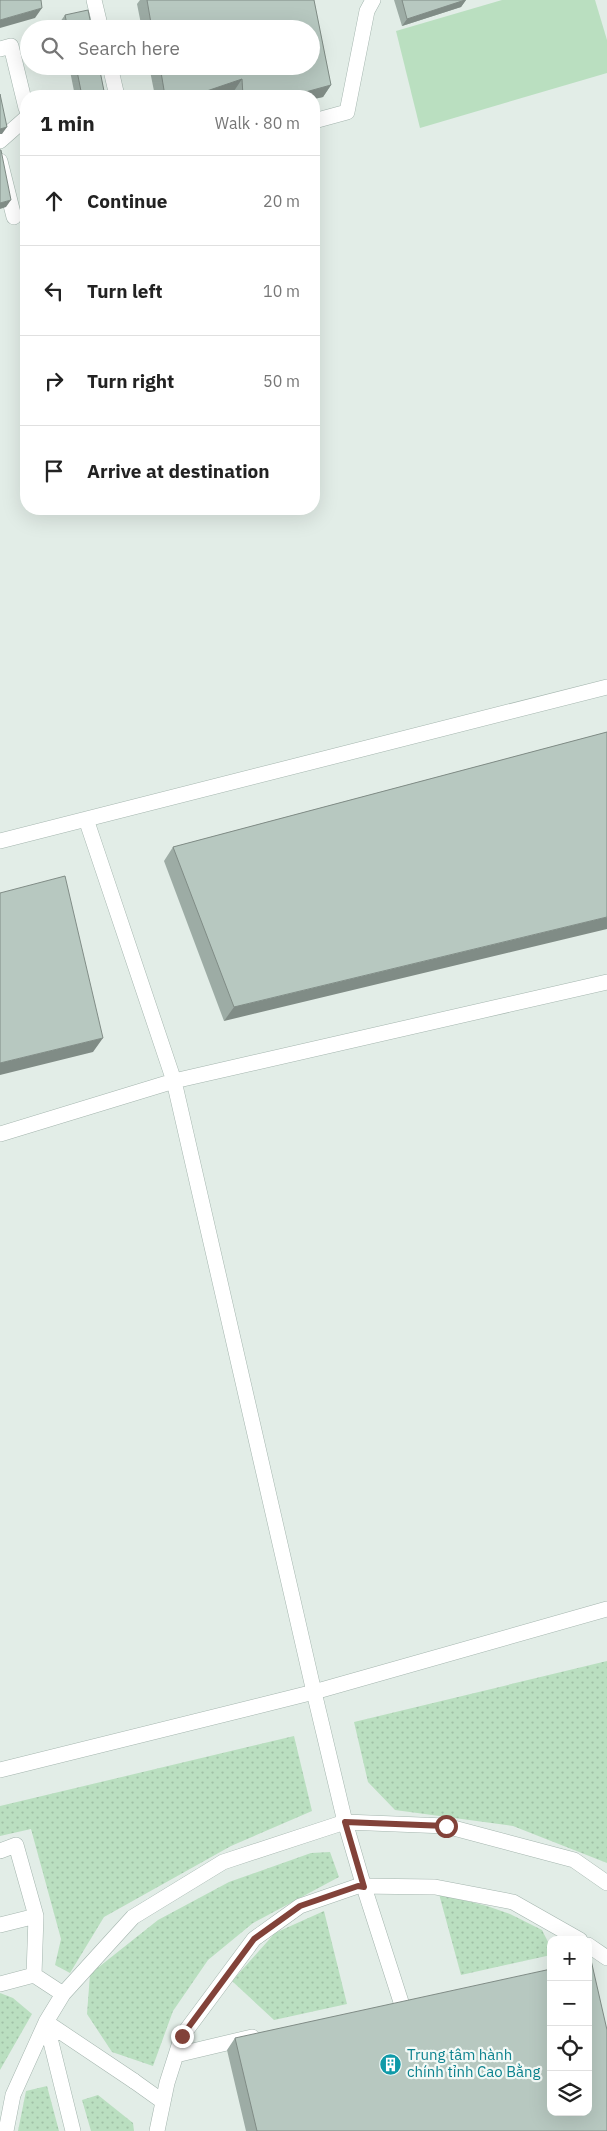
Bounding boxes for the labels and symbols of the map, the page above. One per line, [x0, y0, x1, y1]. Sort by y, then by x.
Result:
route start [435, 1815, 458, 1838]
route end [171, 2025, 194, 2048]
place label: Trung tâm hành chính tỉnh Cao Bằng [407, 2045, 541, 2081]
building icon: Trung tâm hành chính tỉnh Cao Bằng [379, 2052, 403, 2076]

